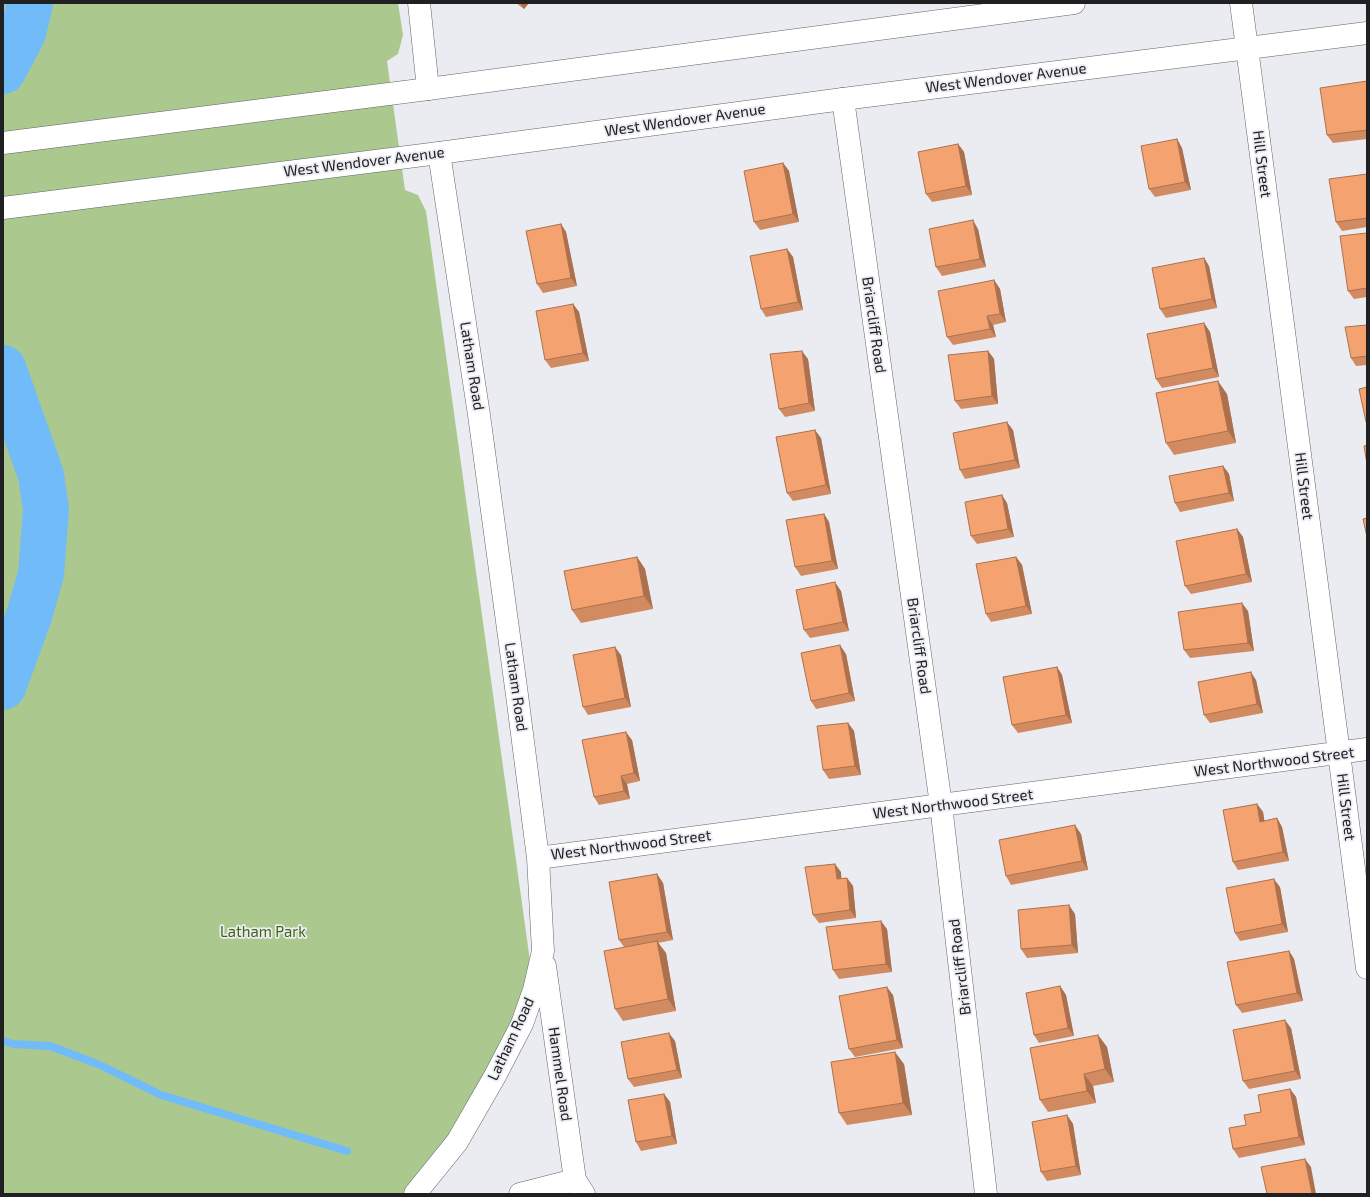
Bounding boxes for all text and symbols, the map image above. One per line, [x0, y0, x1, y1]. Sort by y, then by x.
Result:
street label: West Wendover Avenue [925, 59, 1087, 97]
street label: West Wendover Avenue [604, 100, 766, 140]
street label: Hill Street [1249, 129, 1275, 199]
street label: West Wendover Avenue [283, 143, 445, 181]
street label: Briarcliff Road [858, 276, 890, 374]
street label: Latham Road [456, 320, 488, 412]
street label: Hill Street [1291, 451, 1317, 521]
street label: Briarcliff Road [903, 597, 935, 695]
street label: Latham Road [501, 641, 531, 733]
street label: West Northwood Street [1193, 743, 1355, 781]
street label: Hill Street [1333, 772, 1359, 842]
street label: West Northwood Street [872, 785, 1034, 823]
street label: West Northwood Street [550, 826, 712, 864]
street label: Briarcliff Road [945, 918, 975, 1016]
park label: Latham Park [220, 923, 306, 941]
street label: Latham Road [484, 995, 538, 1083]
street label: Hammel Road [544, 1026, 576, 1122]

